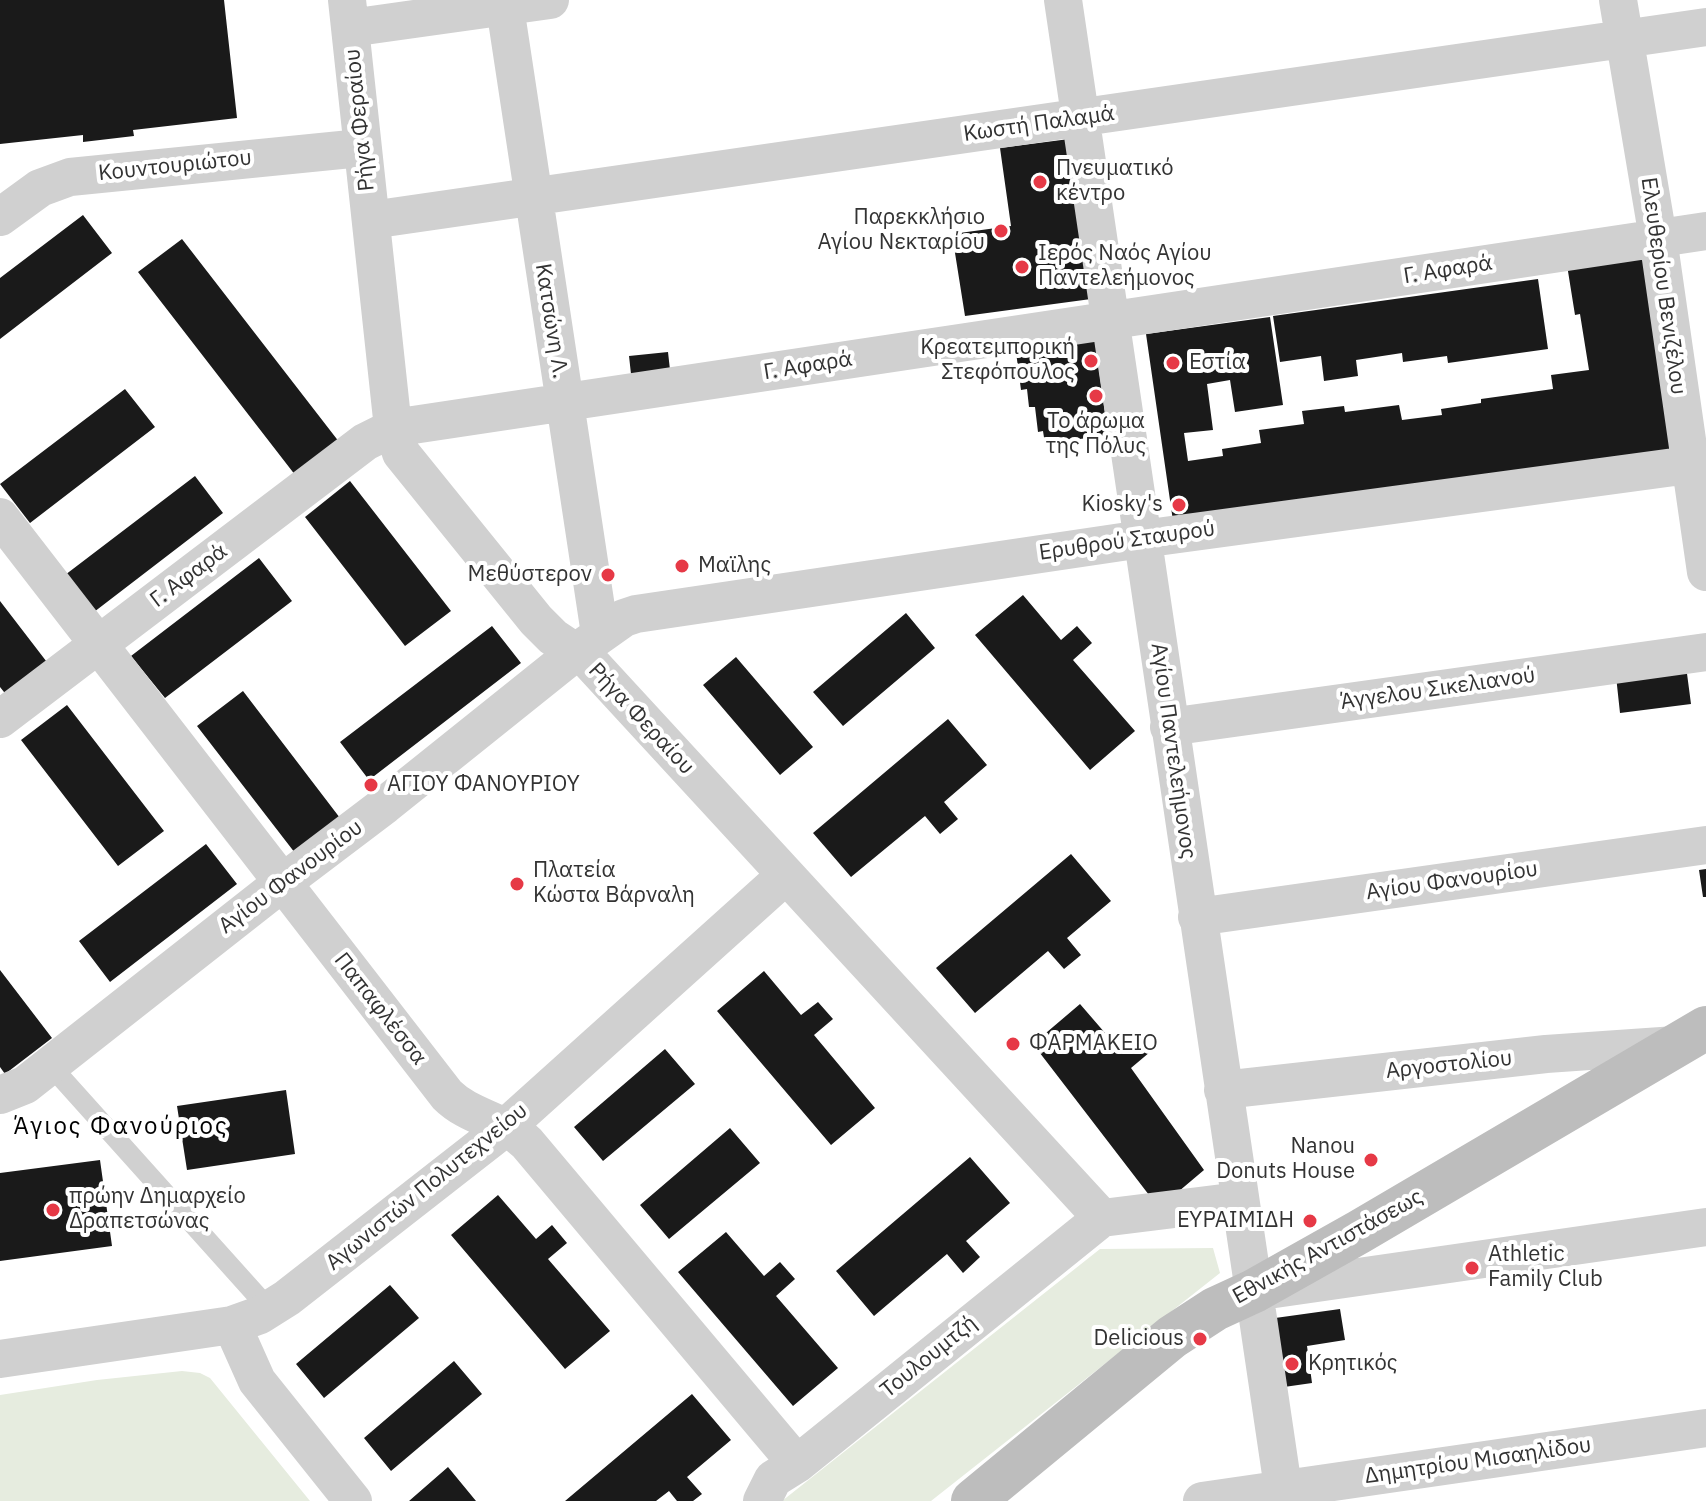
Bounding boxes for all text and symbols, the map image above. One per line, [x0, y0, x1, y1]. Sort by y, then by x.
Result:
street label: Ρήγα Φεραίου [339, 47, 381, 193]
street label: Κωστή Παλαμά [962, 100, 1116, 148]
street label: Κουντουριώτου [97, 145, 253, 187]
place label: Πνευματικό κέντρο [1056, 156, 1174, 208]
marker: Πνευματικό κέντρο [1031, 173, 1049, 191]
street label: Ελευθερίου Βενιζέλου [1635, 175, 1691, 397]
place label: Παρεκκλήσιο Αγίου Νεκταρίου [818, 205, 985, 256]
marker: Παρεκκλήσιο Αγίου Νεκταρίου [992, 222, 1010, 240]
place label: Ιερός Ναός Αγίου Παντελεήμονος [1038, 241, 1212, 292]
street label: Γ. Αφαρά [1402, 250, 1494, 290]
marker: Ιερός Ναός Αγίου Παντελεήμονος [1013, 258, 1031, 276]
street label: Κατσώνη Λ. [529, 262, 573, 380]
place label: Κρεατεμπορική Στεφόπουλος [920, 335, 1075, 386]
street label: Γ. Αφαρά [762, 346, 854, 386]
place label: Εστία [1189, 350, 1246, 376]
marker: Κρεατεμπορική Στεφόπουλος [1082, 352, 1100, 370]
marker: Εστία [1164, 354, 1182, 372]
marker: Το άρωμα της Πόλυς [1087, 387, 1105, 405]
place label: Το άρωμα της Πόλυς [1046, 409, 1146, 460]
place label: Kiosky's [1081, 492, 1163, 518]
marker: Kiosky's [1170, 496, 1188, 514]
street label: Ερυθρού Σταυρού [1037, 516, 1217, 566]
street label: Γ. Αφαρά [145, 538, 233, 614]
place label: Μαϊλης [698, 553, 771, 579]
marker: Μαϊλης [673, 557, 691, 575]
place label: Μεθύστερον [467, 562, 592, 588]
marker: Μεθύστερον [599, 566, 617, 584]
street label: Αγίου Παντελεήμονος [1145, 641, 1201, 861]
street label: Ρήγα Φεραίου [582, 658, 700, 780]
street label: Άγγελου Σικελιανού [1339, 662, 1537, 716]
place label: ΑΓΙΟΥ ΦΑΝΟΥΡΙΟΥ [387, 772, 580, 798]
marker: ΑΓΙΟΥ ΦΑΝΟΥΡΙΟΥ [362, 776, 380, 794]
street label: Αγίου Φανουρίου [214, 814, 368, 940]
street label: Αγίου Φανουρίου [1364, 856, 1540, 906]
place label: Πλατεία Κώστα Βάρναλη [533, 858, 695, 910]
marker: Πλατεία Κώστα Βάρναλη [508, 875, 526, 893]
street label: Παπαφλέσσα [328, 948, 432, 1070]
place label: ΦΑΡΜΑΚΕΙΟ [1029, 1031, 1158, 1057]
marker: ΦΑΡΜΑΚΕΙΟ [1004, 1035, 1022, 1053]
street label: Αργοστολίου [1384, 1045, 1514, 1085]
street label: Αγωνιστών Πολυτεχνείου [321, 1098, 533, 1276]
district label: Άγιος Φανούριος [13, 1113, 229, 1141]
place label: Nanou Donuts House [1216, 1134, 1355, 1186]
marker: Nanou Donuts House [1362, 1151, 1380, 1169]
place label: πρώην Δημαρχείο Δραπετσώνας [69, 1184, 246, 1236]
street label: Εθνικής Αντιστάσεως [1228, 1184, 1428, 1310]
marker: πρώην Δημαρχείο Δραπετσώνας [44, 1201, 62, 1219]
place label: ΕΥΡΑΙΜΙΔΗ [1177, 1208, 1294, 1234]
marker: ΕΥΡΑΙΜΙΔΗ [1301, 1212, 1319, 1230]
place label: Athletic Family Club [1488, 1242, 1603, 1294]
marker: Athletic Family Club [1463, 1259, 1481, 1277]
street label: Τουλουμτζή [876, 1310, 982, 1404]
place label: Delicious [1094, 1326, 1184, 1352]
marker: Delicious [1191, 1330, 1209, 1348]
place label: Κρητικός [1308, 1351, 1397, 1377]
marker: Κρητικός [1283, 1355, 1301, 1373]
street label: Δημητρίου Μισαηλίδου [1363, 1432, 1593, 1490]

